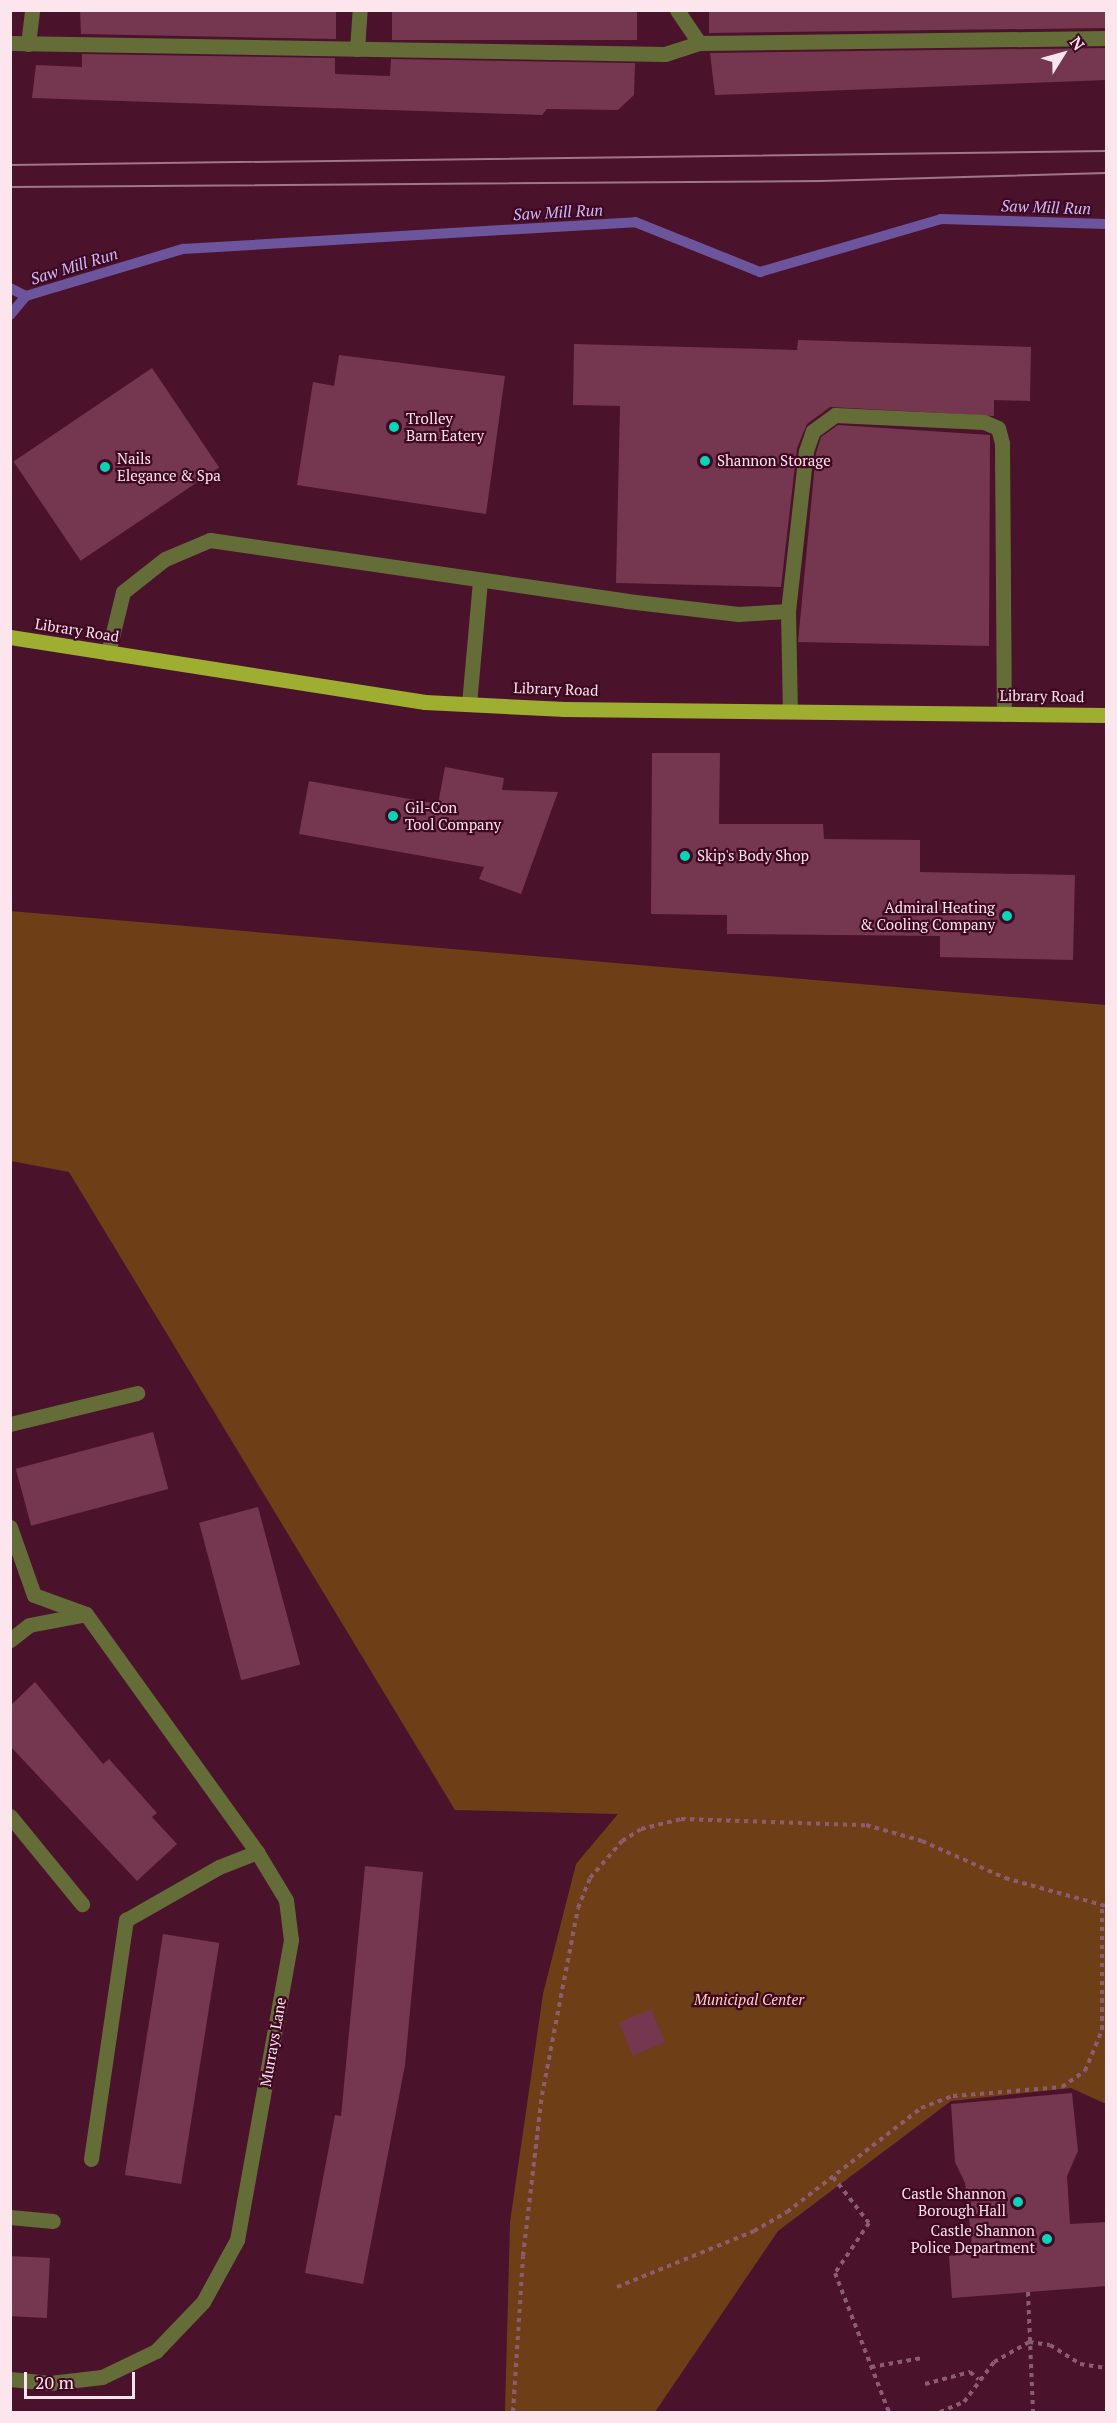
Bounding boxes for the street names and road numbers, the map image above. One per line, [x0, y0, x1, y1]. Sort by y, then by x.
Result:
street label: Library Road [34, 614, 120, 646]
street label: Library Road [513, 679, 599, 699]
street label: Library Road [999, 686, 1085, 706]
street label: Murrays Lane [256, 1996, 290, 2088]

